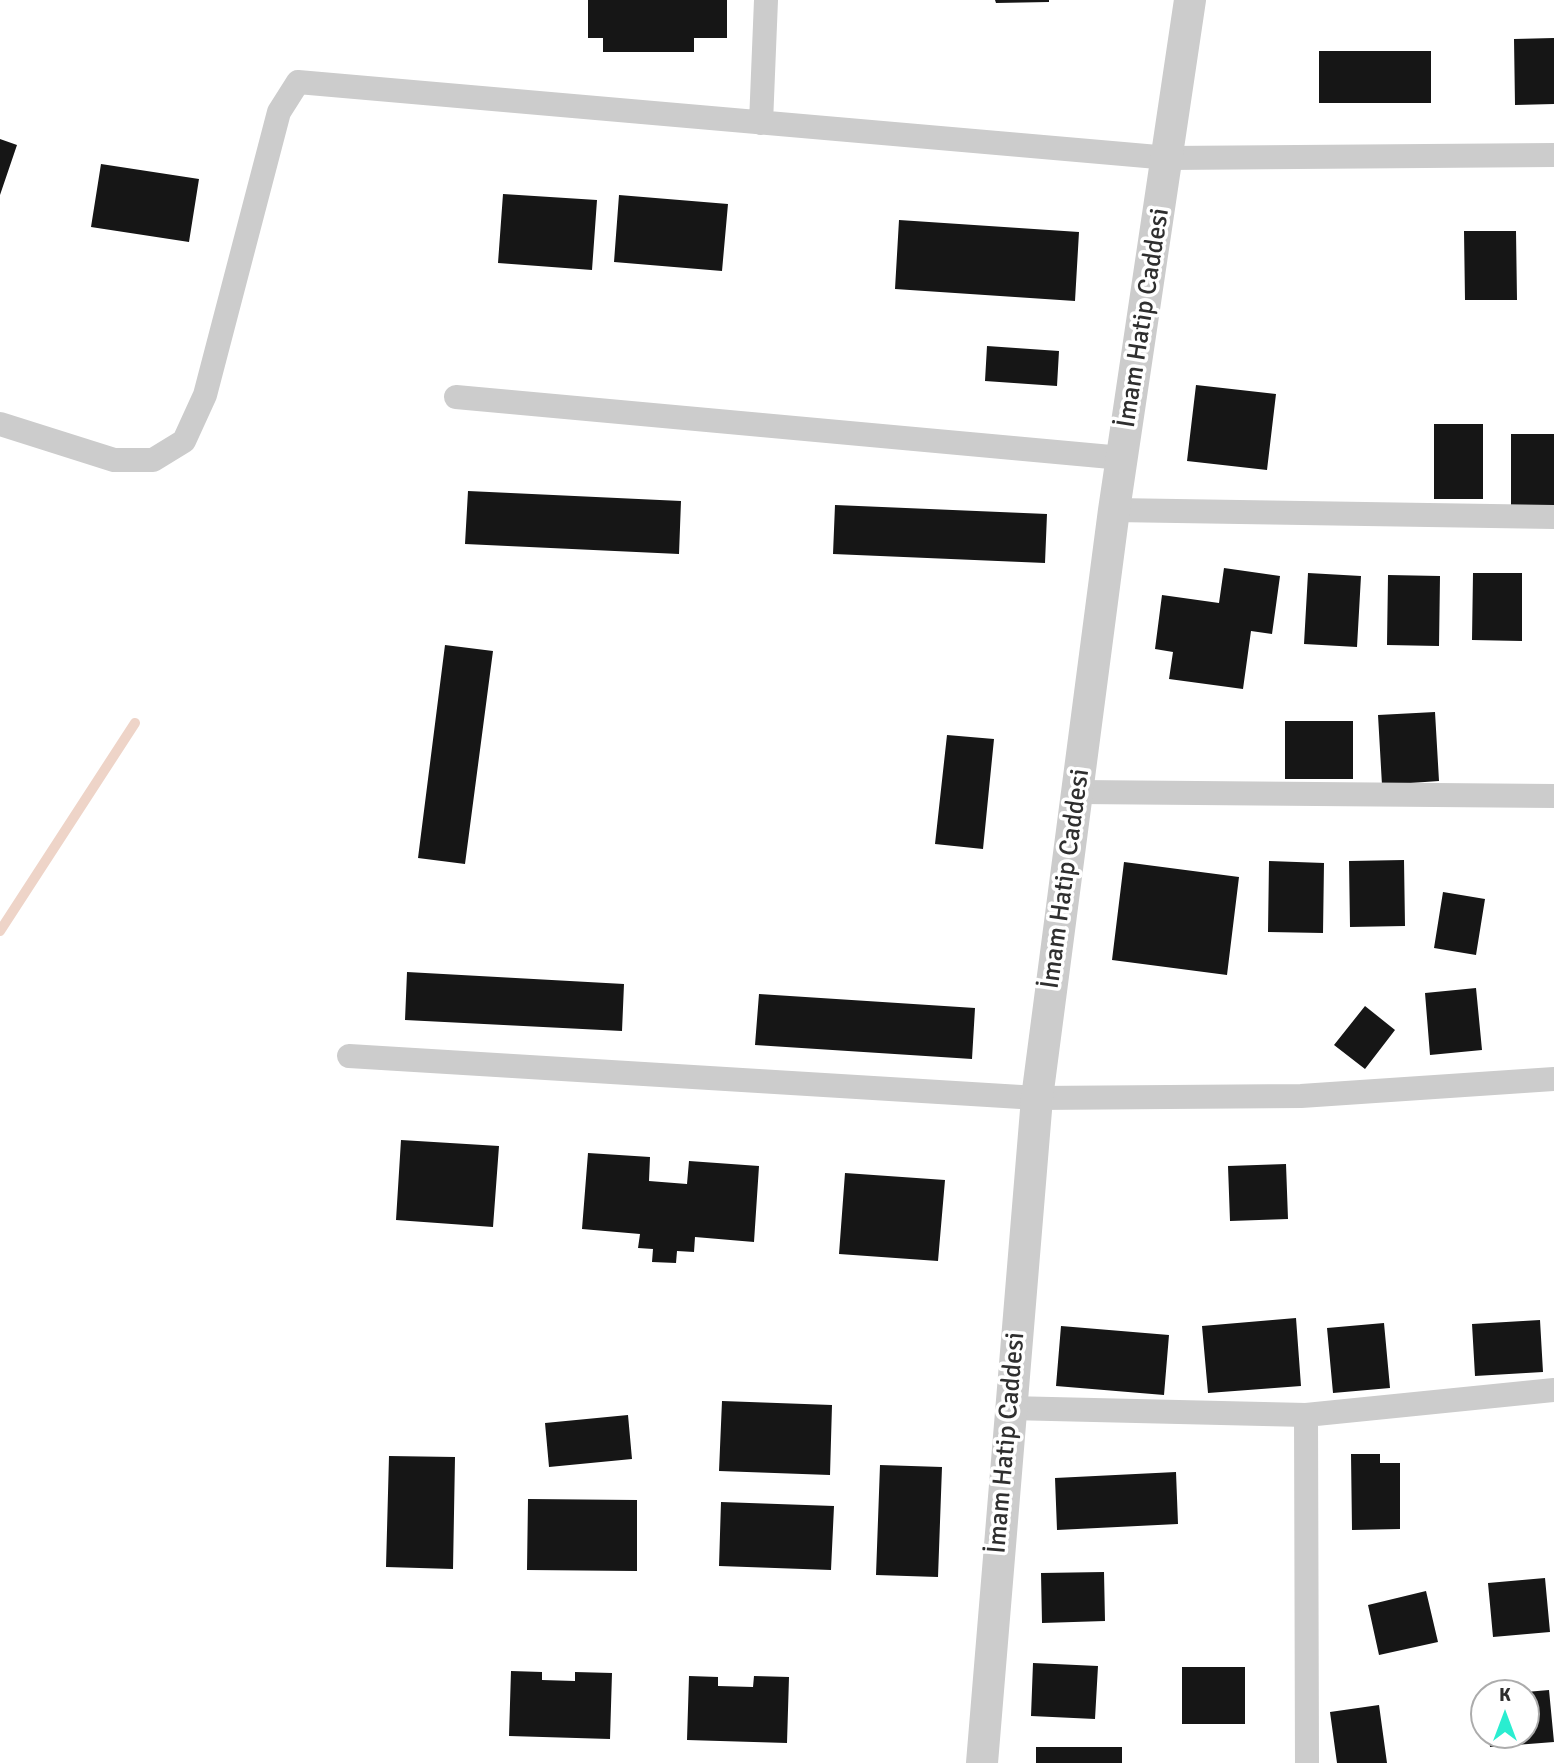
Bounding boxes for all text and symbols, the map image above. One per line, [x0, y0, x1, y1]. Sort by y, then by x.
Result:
street label: İmam Hatip Caddesi [1111, 206, 1177, 430]
street label: İmam Hatip Caddesi [1035, 767, 1097, 991]
street label: İmam Hatip Caddesi [982, 1331, 1032, 1555]
north arrow [1470, 1679, 1540, 1749]
text: K [1499, 1683, 1511, 1707]

